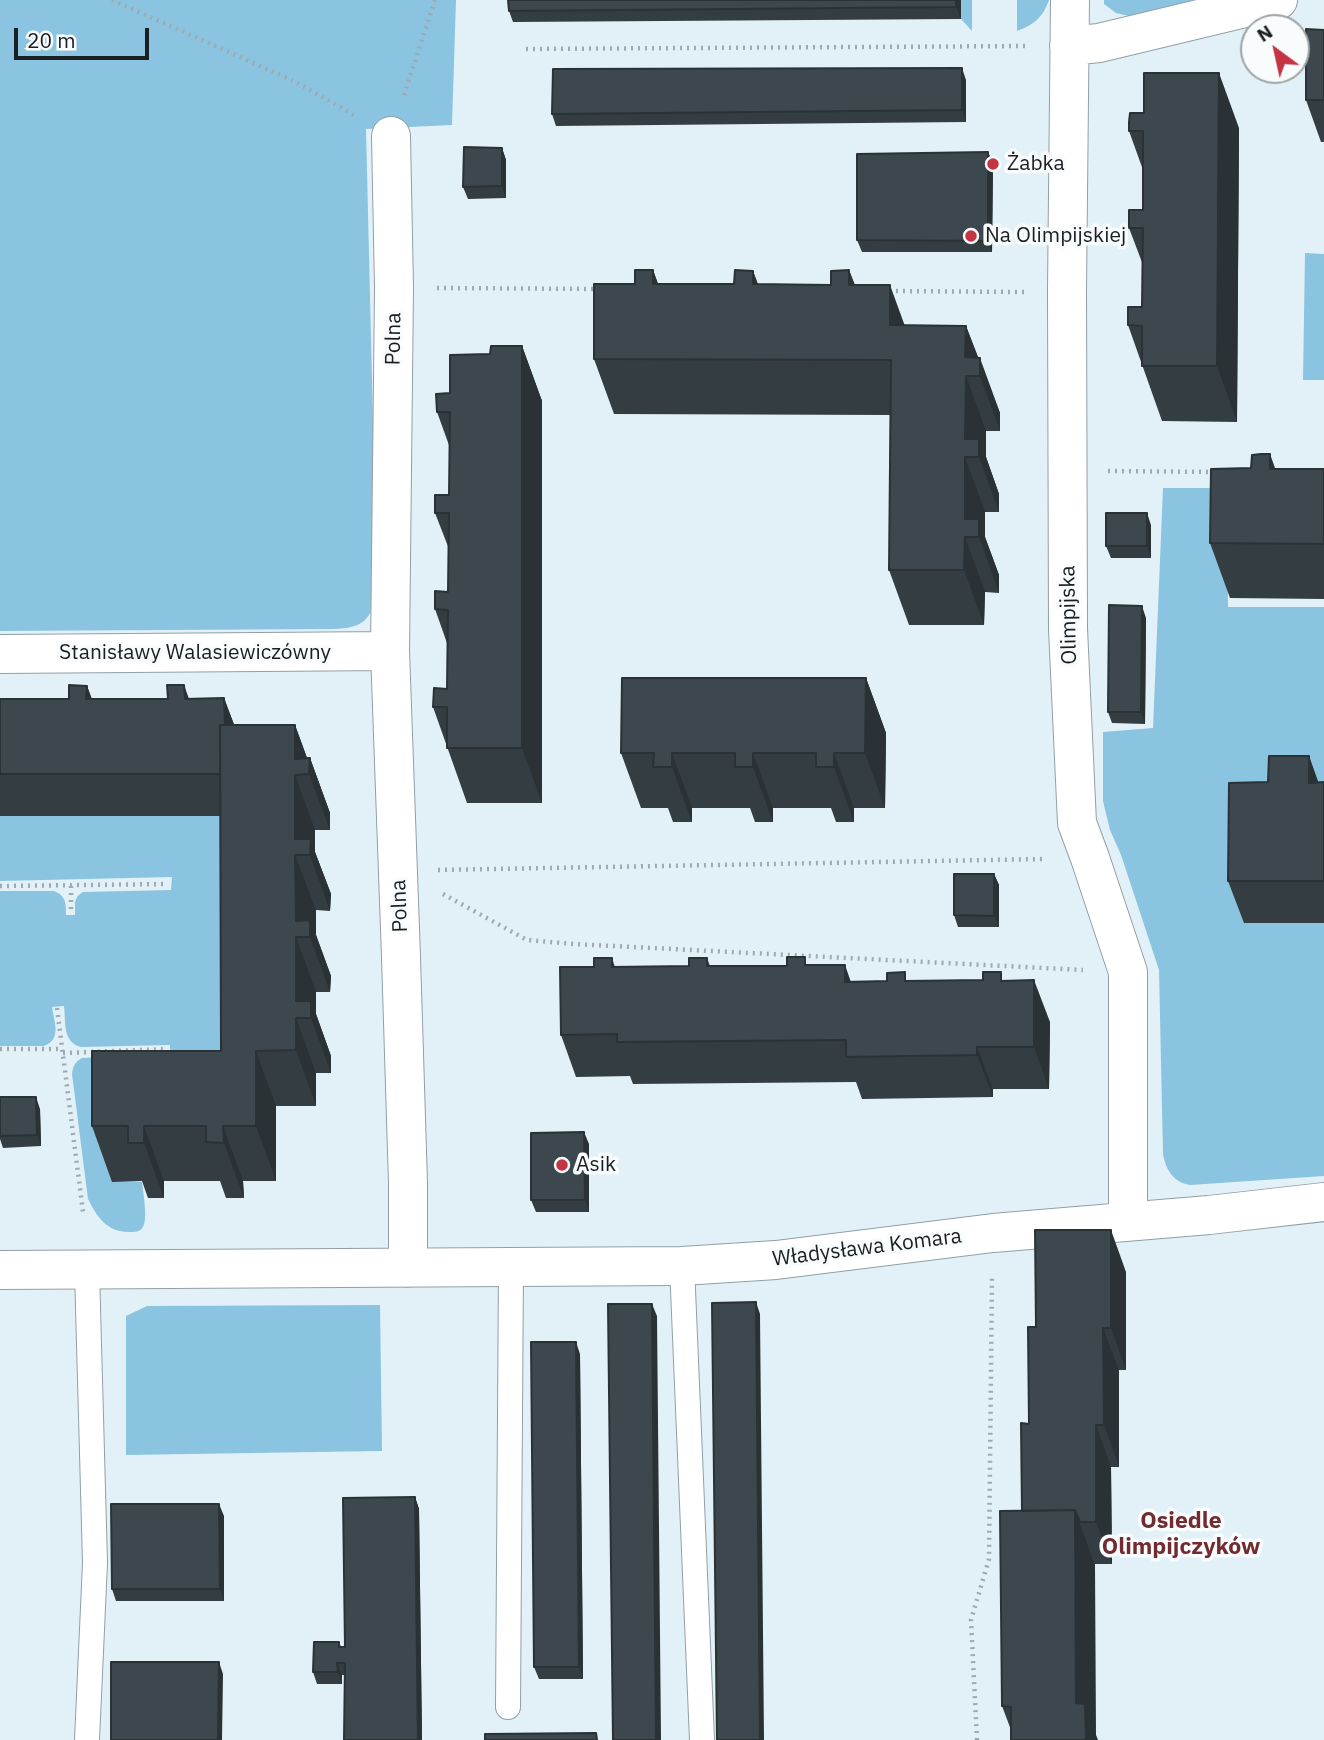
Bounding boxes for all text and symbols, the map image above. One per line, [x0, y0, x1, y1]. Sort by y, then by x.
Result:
scale bar [18, 14, 152, 58]
north arrow [1240, 14, 1310, 84]
text: N [1252, 19, 1277, 47]
text: 20 m [27, 26, 76, 54]
place label: Żabka [1007, 151, 1065, 177]
marker: Żabka [985, 156, 1001, 172]
place label: Na Olimpijskiej [985, 223, 1126, 249]
marker: Na Olimpijskiej [963, 228, 979, 244]
street label: Polna [381, 312, 407, 366]
street label: Olimpijska [1056, 565, 1082, 665]
street label: Stanisławy Walasiewiczówny [59, 640, 331, 666]
street label: Polna [386, 879, 414, 933]
place label: Asik [576, 1152, 616, 1178]
marker: Asik [554, 1157, 570, 1173]
street label: Władysława Komara [771, 1224, 963, 1272]
district label: Osiedle Olimpijczyków [1102, 1507, 1260, 1561]

